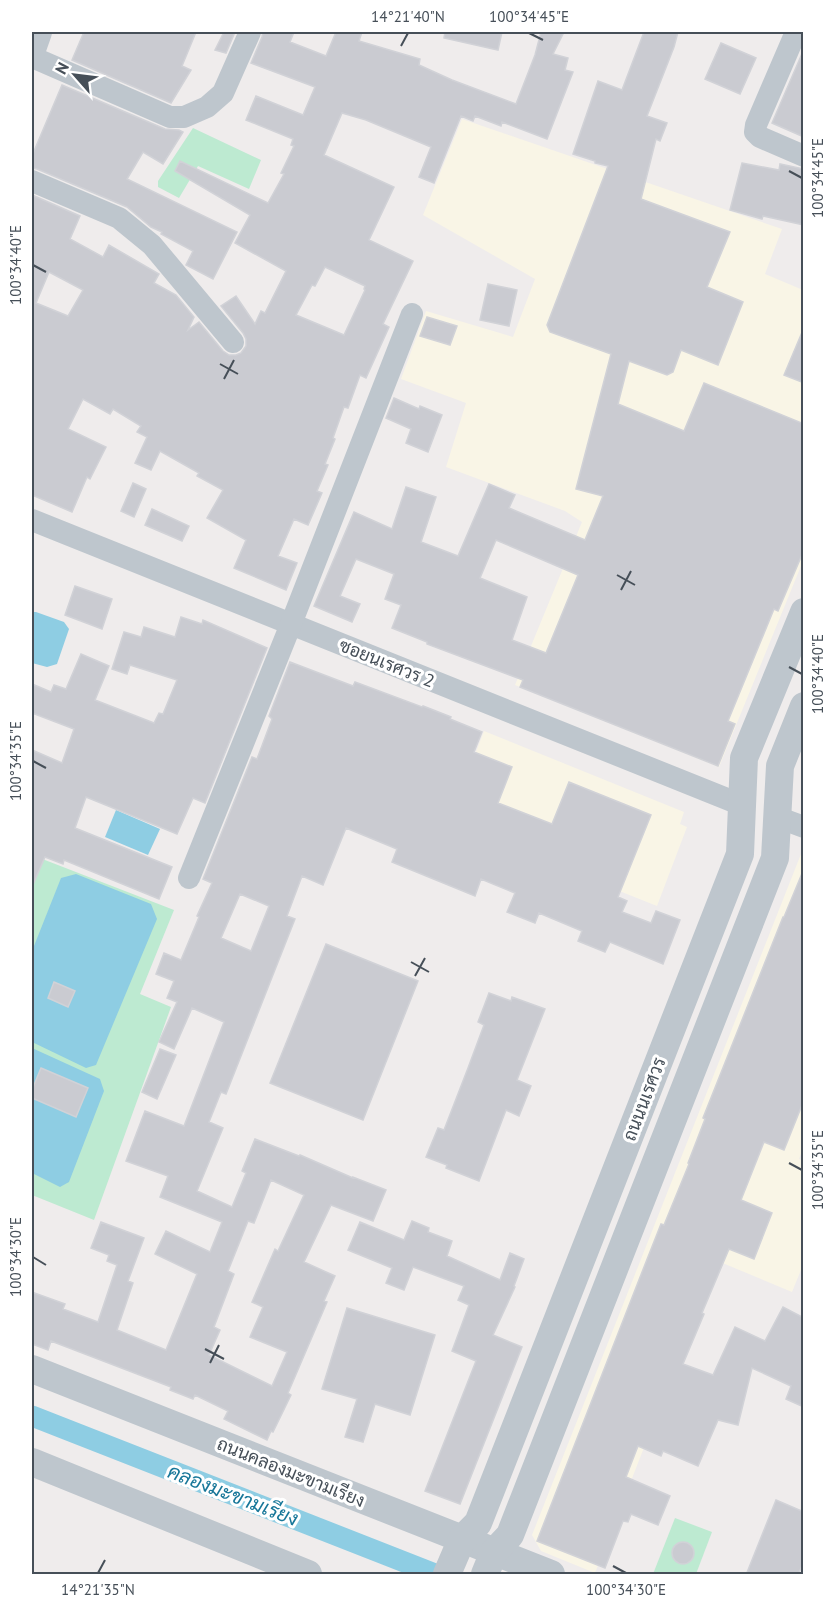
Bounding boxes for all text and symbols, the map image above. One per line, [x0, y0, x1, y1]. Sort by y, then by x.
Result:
text: 14°21'40"N [371, 7, 445, 26]
text: 100°34'45"E [489, 7, 569, 26]
north arrow [45, 45, 105, 105]
text: N [50, 59, 73, 77]
text: 100°34'45"E [808, 138, 827, 218]
text: 100°34'40"E [6, 225, 25, 305]
street label: ซอยนเรศวร 2 [336, 633, 438, 693]
text: 100°34'40"E [808, 634, 827, 714]
text: 100°34'35"E [6, 721, 25, 801]
street label: ถนนนเรศวร [618, 1054, 671, 1144]
text: 100°34'35"E [808, 1130, 827, 1210]
text: 100°34'30"E [6, 1217, 25, 1297]
street label: ถนนคลองมะขามเรียง [214, 1433, 368, 1511]
water label: คลองมะขามเรียง [164, 1459, 302, 1531]
text: 14°21'35"N [61, 1580, 135, 1599]
text: 100°34'30"E [586, 1580, 666, 1599]

